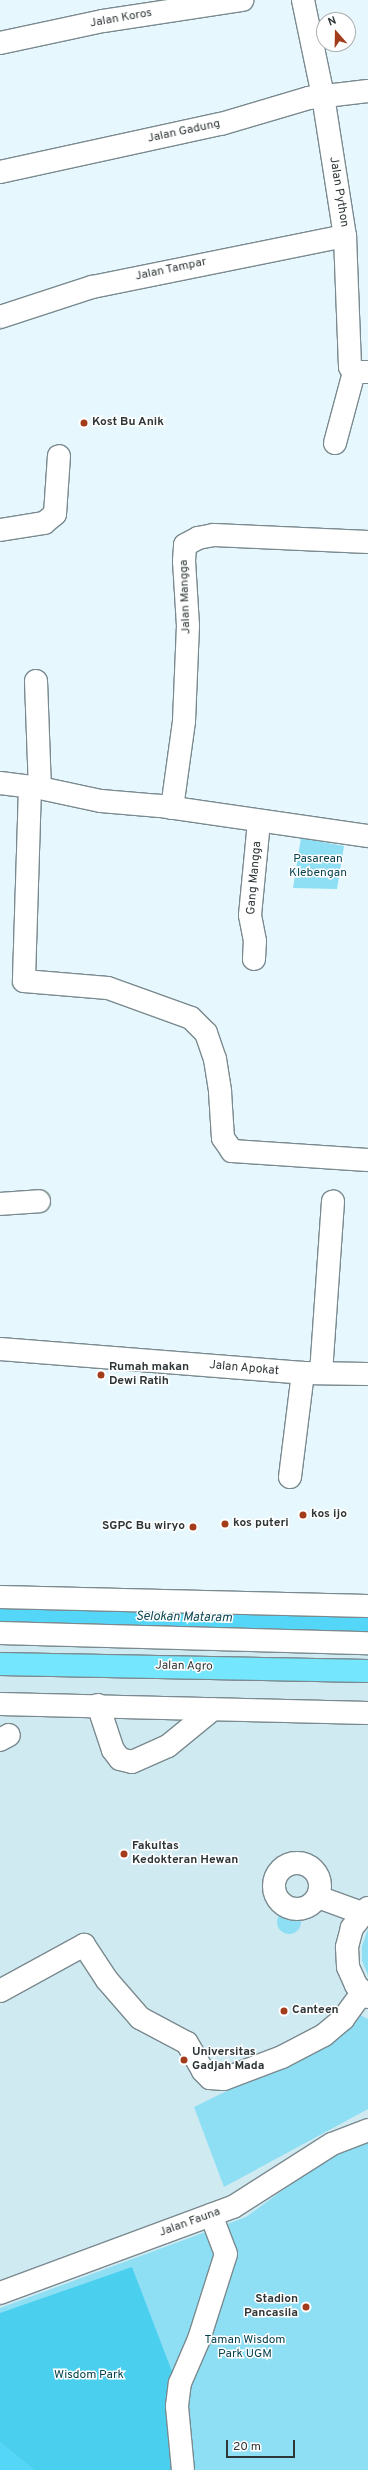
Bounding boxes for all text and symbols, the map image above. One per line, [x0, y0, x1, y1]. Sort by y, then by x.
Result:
street label: Jalan Koros [89, 6, 153, 32]
north arrow [316, 12, 356, 52]
text: N [326, 14, 338, 30]
street label: Jalan Gadung [146, 117, 222, 147]
street label: Jalan Python [325, 156, 351, 228]
street label: Jalan Tampar [134, 255, 208, 285]
place label: Kost Bu Anik [92, 416, 164, 430]
marker: Kost Bu Anik [79, 418, 89, 428]
street label: Jalan Mangga [178, 559, 194, 635]
street label: Gang Mangga [245, 841, 265, 915]
park label: Pasarean Klebengan [289, 853, 347, 881]
street label: Jalan Apokat [208, 1359, 280, 1379]
place label: Rumah makan Dewi Ratih [109, 1361, 189, 1389]
marker: Rumah makan Dewi Ratih [96, 1370, 106, 1380]
place label: kos ijo [311, 1508, 347, 1522]
marker: kos ijo [298, 1510, 308, 1520]
place label: kos puteri [233, 1517, 289, 1531]
marker: kos puteri [220, 1519, 230, 1529]
place label: SGPC Bu wiryo [102, 1520, 185, 1534]
marker: SGPC Bu wiryo [188, 1522, 198, 1532]
water label: Selokan Mataram [136, 1609, 232, 1627]
street label: Jalan Agro [155, 1659, 213, 1675]
place label: Fakultas Kedokteran Hewan [132, 1840, 238, 1868]
marker: Fakultas Kedokteran Hewan [119, 1849, 129, 1859]
place label: Canteen [292, 2004, 339, 2018]
marker: Canteen [279, 2006, 289, 2016]
place label: Universitas Gadjah Mada [192, 2046, 264, 2074]
marker: Universitas Gadjah Mada [179, 2055, 189, 2065]
street label: Jalan Fauna [157, 2205, 223, 2241]
place label: Stadion Pancasila [244, 2293, 298, 2321]
marker: Stadion Pancasila [301, 2302, 311, 2312]
park label: Taman Wisdom Park UGM [204, 2334, 286, 2362]
park label: Wisdom Park [54, 2369, 124, 2383]
scale bar [228, 2432, 297, 2458]
text: 20 m [233, 2439, 261, 2455]

